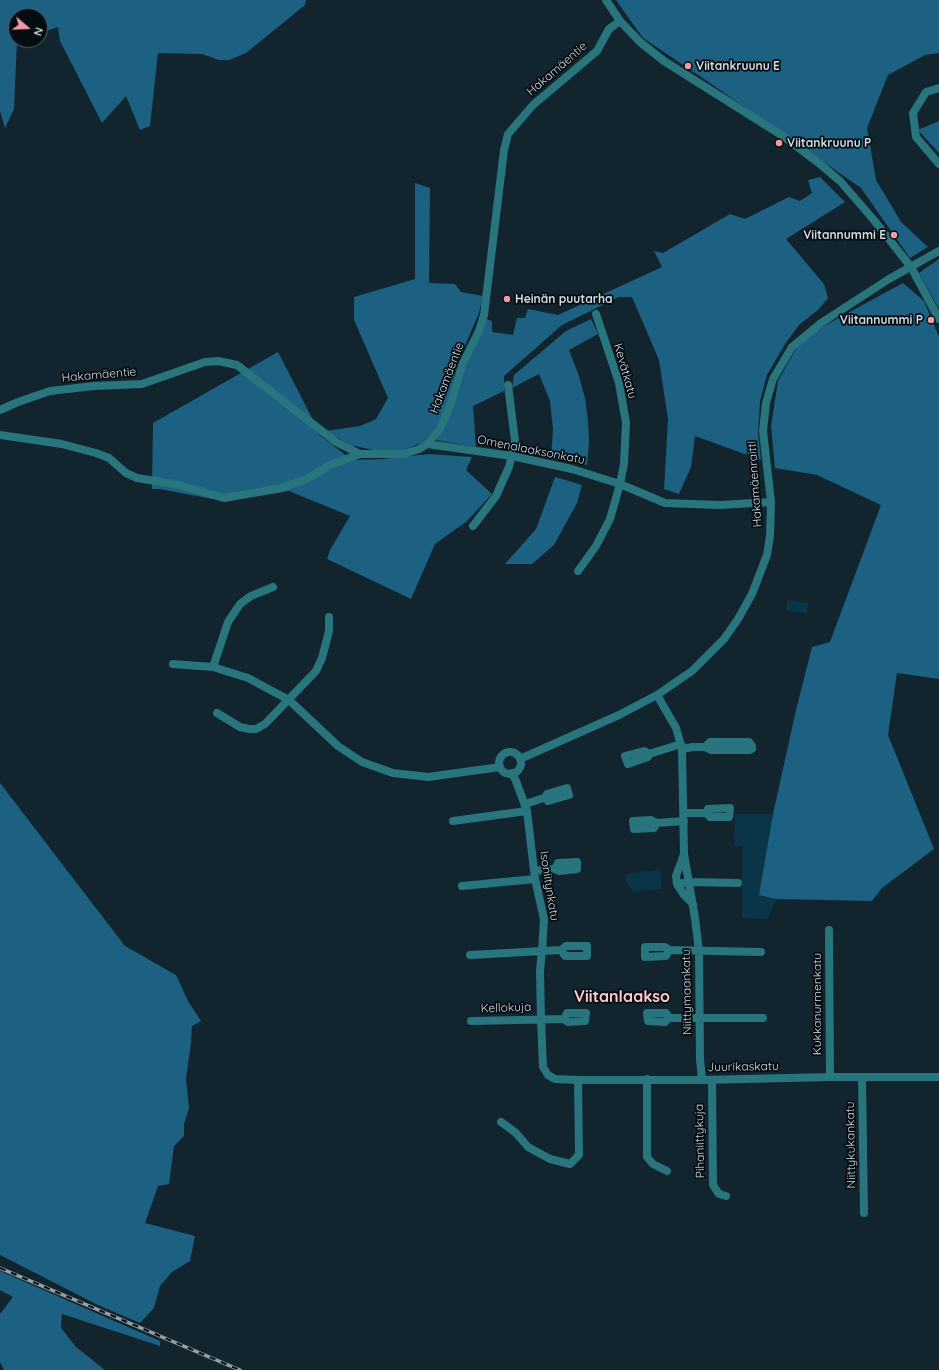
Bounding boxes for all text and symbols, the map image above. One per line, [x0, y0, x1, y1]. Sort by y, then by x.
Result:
north arrow [8, 8, 48, 48]
text: N [30, 25, 46, 38]
street label: Hakamäentie [524, 39, 590, 99]
place label: Viitankruunu E [696, 59, 780, 73]
marker: Viitankruunu E [683, 61, 693, 71]
place label: Viitankruunu P [787, 136, 871, 150]
marker: Viitankruunu P [774, 138, 784, 148]
place label: Viitannummi E [803, 228, 886, 242]
marker: Viitannummi E [889, 230, 899, 240]
place label: Heinän puutarha [515, 292, 613, 306]
marker: Heinän puutarha [502, 294, 512, 304]
place label: Viitannummi P [840, 313, 923, 327]
marker: Viitannummi P [926, 315, 936, 325]
street label: Hakamäentie [427, 340, 467, 416]
street label: Kevätkatu [610, 342, 640, 400]
street label: Hakamäentie [61, 365, 137, 385]
street label: Omenalaaksonkatu [476, 433, 586, 467]
street label: Hakamäenraitti [745, 440, 765, 528]
street label: Isoniitynkatu [536, 850, 562, 922]
street label: Niittymaankatu [679, 949, 695, 1035]
street label: Kukkanurmenkatu [810, 953, 824, 1055]
district label: Viitanlaakso [574, 987, 670, 1007]
street label: Kellokuja [480, 1000, 532, 1016]
street label: Juurikaskatu [707, 1059, 779, 1075]
street label: Niittykukankatu [843, 1101, 859, 1189]
street label: Pihaniittykuja [692, 1104, 708, 1178]

